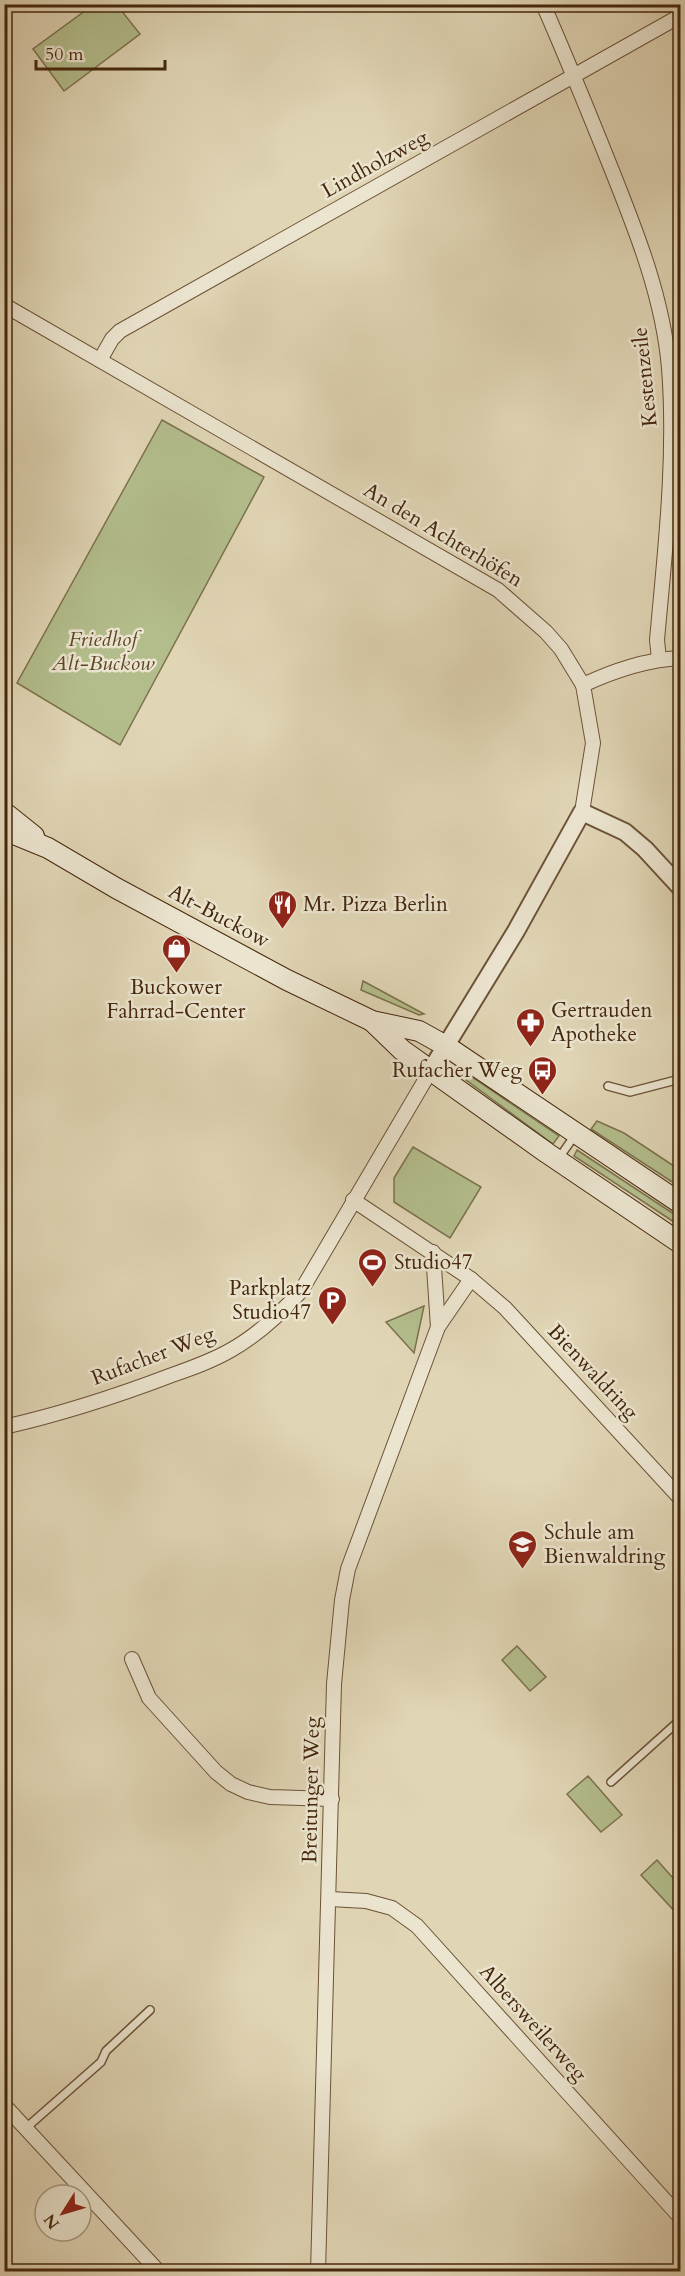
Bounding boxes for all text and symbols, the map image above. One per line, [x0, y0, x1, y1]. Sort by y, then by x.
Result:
scale bar [36, 33, 165, 71]
text: 50 m [45, 42, 84, 67]
street label: Lindholzweg [317, 123, 434, 205]
street label: Kestenzeile [625, 326, 665, 428]
street label: An den Achterhöfen [358, 476, 528, 594]
park label: Friedhof Alt-Buckow [51, 625, 155, 678]
street label: Alt-Buckow [163, 877, 275, 955]
restaurant icon: Mr. Pizza Berlin [266, 888, 298, 930]
place label: Mr. Pizza Berlin [303, 890, 448, 919]
shop icon: Buckower Fahrrad-Center [160, 932, 192, 974]
place label: Buckower Fahrrad-Center [107, 973, 246, 1026]
place label: Gertrauden Apotheke [551, 996, 652, 1049]
pharmacy icon: Gertrauden Apotheke [514, 1006, 546, 1048]
bus stop icon: Rufacher Weg [527, 1054, 559, 1096]
place label: Rufacher Weg [392, 1056, 522, 1085]
sports icon: Studio47 [357, 1246, 389, 1288]
place label: Studio47 [394, 1248, 473, 1277]
place label: Parkplatz Studio47 [229, 1274, 312, 1327]
parking icon: Parkplatz Studio47 [316, 1284, 348, 1326]
street label: Bienwaldring [541, 1318, 645, 1426]
street label: Rufacher Weg [87, 1319, 219, 1393]
place label: Schule am Bienwaldring [544, 1518, 666, 1571]
school or university icon: Schule am Bienwaldring [507, 1528, 539, 1570]
street label: Breitunger Weg [295, 1716, 327, 1864]
street label: Albersweilerweg [472, 1958, 594, 2088]
north arrow [33, 2183, 93, 2243]
text: N [39, 2209, 65, 2234]

